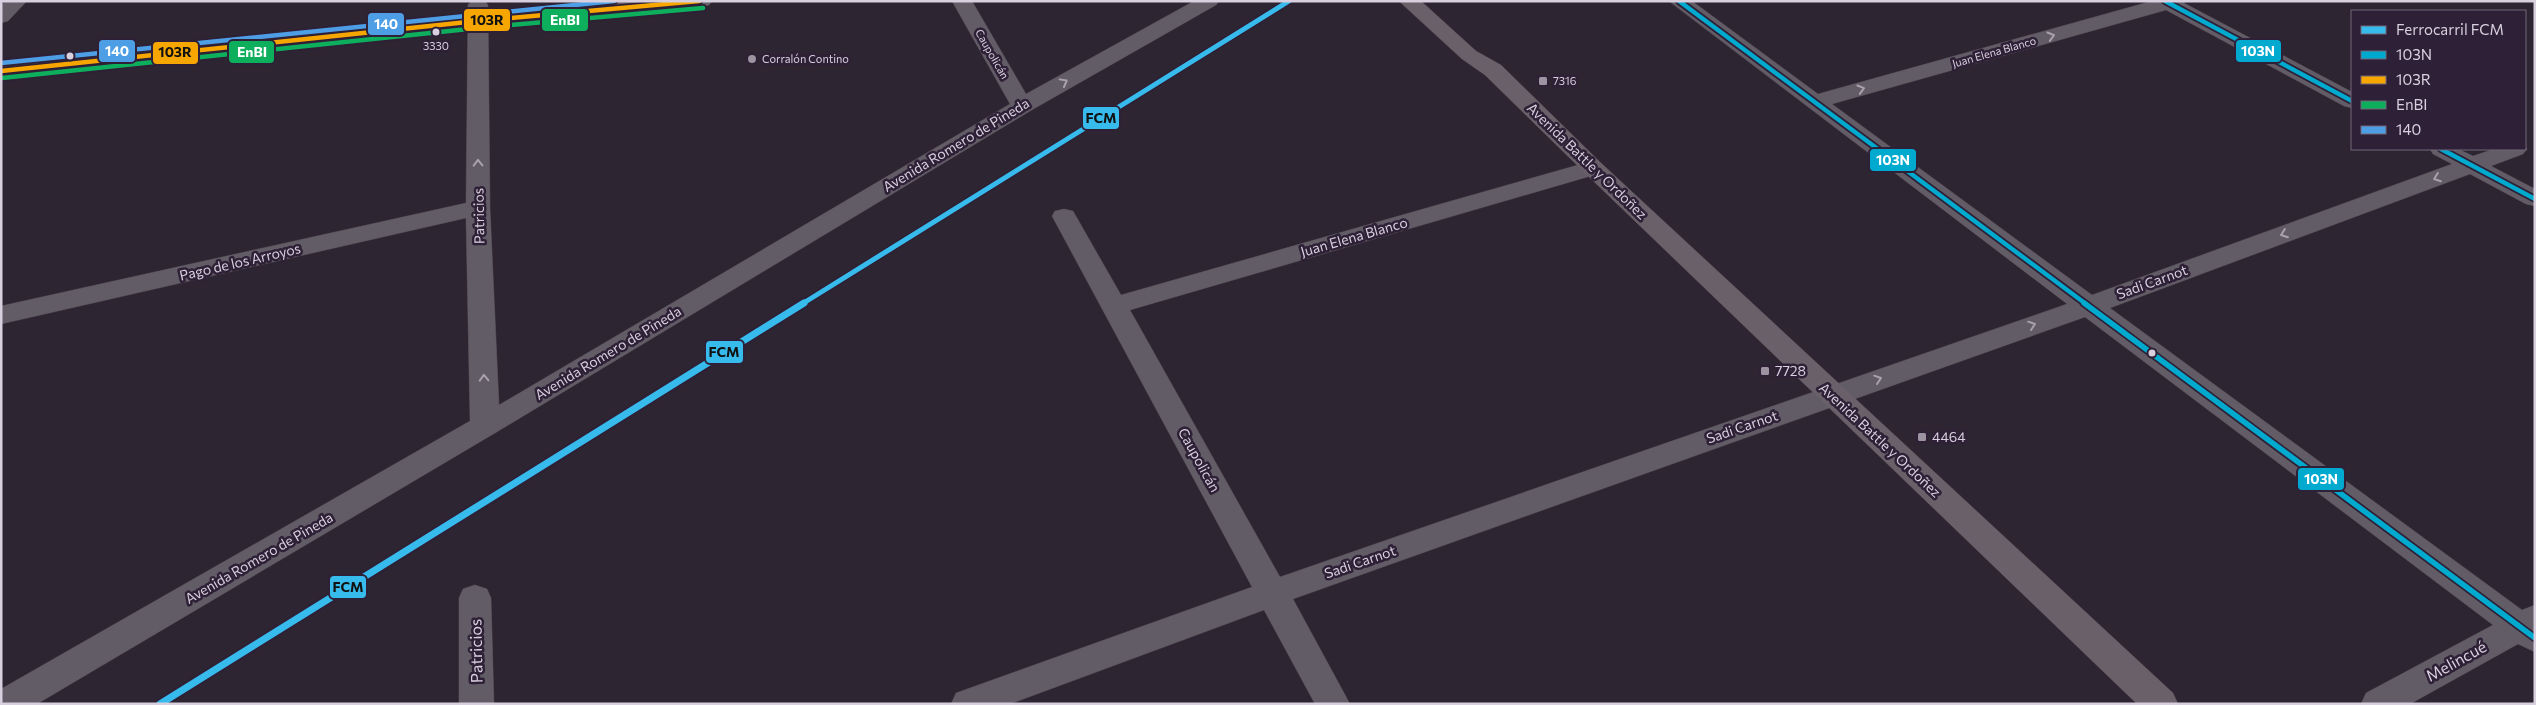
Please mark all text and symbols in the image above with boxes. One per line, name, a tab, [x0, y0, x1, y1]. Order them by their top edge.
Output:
line badge: 103R	[463, 8, 511, 32]
line badge: EnBI	[541, 8, 589, 32]
legend	[2351, 10, 2526, 150]
text: 103R	[470, 11, 504, 28]
text: EnBI	[550, 11, 580, 28]
line badge: 140	[367, 12, 405, 36]
text: 140	[374, 15, 398, 32]
text: Ferrocarril FCM	[2396, 20, 2504, 38]
street label: Caupolicán	[973, 26, 1012, 81]
marker: 3330	[431, 27, 441, 37]
one-way arrow	[2046, 31, 2055, 42]
street label: Juan Elena Blanco	[1950, 33, 2038, 71]
line badge: 140	[98, 39, 136, 63]
place label: 3330	[423, 39, 449, 52]
line badge: 103N	[2235, 39, 2282, 63]
line badge: EnBI	[228, 40, 275, 64]
line badge: 103R	[152, 41, 199, 65]
text: 140	[105, 42, 129, 59]
text: 103N	[2241, 42, 2275, 59]
text: 103R	[158, 43, 192, 60]
text: EnBI	[237, 43, 267, 60]
text: 103N	[2396, 45, 2432, 63]
unlabelled marker	[65, 51, 75, 61]
place label: Corralón Contino	[762, 52, 849, 65]
marker: Corralón Contino	[746, 53, 758, 65]
text: 103R	[2396, 70, 2431, 88]
place label: 7316	[1553, 74, 1577, 87]
marker: 7316	[1537, 75, 1549, 87]
one-way arrow	[1059, 78, 1068, 88]
one-way arrow	[1856, 85, 1864, 95]
street label: Avenida Romero de Pineda	[879, 94, 1032, 195]
text: EnBI	[2396, 95, 2427, 113]
street label: Avenida Battle y Ordoñez	[1524, 99, 1651, 222]
line badge: FCM	[1082, 106, 1120, 130]
text: FCM	[1085, 109, 1117, 126]
text: 140	[2396, 120, 2421, 138]
line badge: 103N	[1869, 148, 1917, 172]
text: 103N	[1876, 151, 1910, 168]
one-way arrow	[473, 159, 483, 166]
one-way arrow	[2433, 172, 2442, 182]
street label: Patricios	[470, 188, 487, 244]
street label: Juan Elena Blanco	[1298, 213, 1409, 260]
one-way arrow	[2281, 228, 2289, 238]
street label: Pago de los Arroyos	[178, 239, 302, 284]
street label: Sadi Carnot	[2114, 261, 2190, 302]
street label: Avenida Romero de Pineda	[531, 302, 684, 403]
one-way arrow	[2027, 321, 2036, 331]
line badge: FCM	[705, 340, 744, 364]
text: FCM	[708, 343, 740, 360]
unlabelled marker	[2147, 348, 2157, 358]
place label: 7728	[1775, 362, 1806, 379]
marker: 7728	[1759, 365, 1771, 377]
one-way arrow	[478, 373, 489, 381]
one-way arrow	[1874, 375, 1882, 385]
street label: Avenida Battle y Ordoñez	[1816, 379, 1945, 500]
street label: Sadi Carnot	[1704, 406, 1780, 447]
street label: Caupolicán	[1175, 425, 1224, 495]
place label: 4464	[1932, 428, 1966, 445]
marker: 4464	[1916, 431, 1928, 443]
line badge: 103N	[2297, 467, 2345, 491]
text: 103N	[2304, 470, 2338, 487]
street label: Avenida Romero de Pineda	[182, 508, 336, 607]
street label: Sadi Carnot	[1322, 541, 1398, 582]
line badge: FCM	[329, 575, 367, 599]
text: FCM	[332, 578, 364, 595]
street label: Patricios	[465, 619, 486, 683]
street label: Melincué	[2422, 636, 2489, 685]

